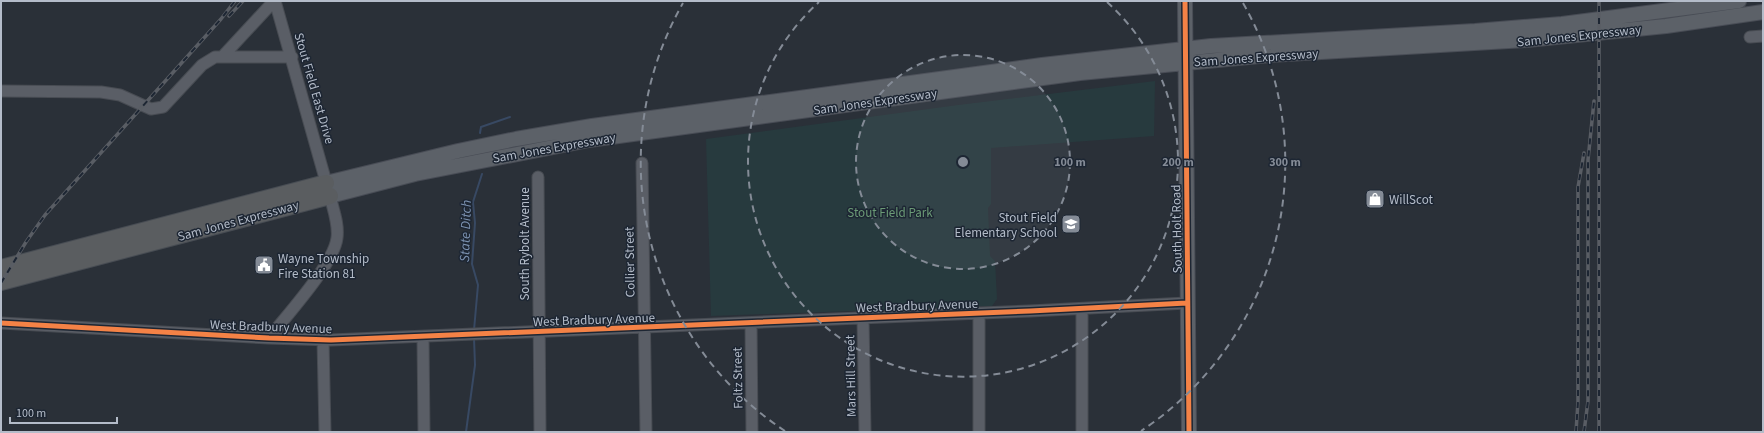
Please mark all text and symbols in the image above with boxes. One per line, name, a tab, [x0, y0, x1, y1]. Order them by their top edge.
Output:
street label: Sam Jones Expressway	[1516, 21, 1642, 51]
street label: Stout Field East Drive	[290, 31, 339, 146]
street label: Sam Jones Expressway	[1193, 45, 1319, 71]
street label: Sam Jones Expressway	[812, 84, 938, 120]
street label: Sam Jones Expressway	[491, 128, 617, 168]
text: 100 m	[1054, 154, 1086, 171]
text: 200 m	[1162, 154, 1194, 171]
text: 300 m	[1269, 154, 1301, 171]
centre of rings	[956, 155, 970, 169]
street label: South Holt Road	[1167, 184, 1187, 274]
street label: South Rybolt Avenue	[516, 187, 534, 301]
shop icon: WillScot	[1364, 188, 1386, 210]
place label: WillScot	[1389, 191, 1433, 209]
street label: Sam Jones Expressway	[176, 196, 301, 246]
water label: State Ditch	[455, 200, 477, 263]
park label: Stout Field Park	[847, 204, 933, 222]
place label: Stout Field Elementary School	[955, 209, 1057, 242]
school or university icon: Stout Field Elementary School	[1060, 213, 1082, 235]
street label: Collier Street	[620, 226, 640, 297]
place label: Wayne Township Fire Station 81	[278, 250, 369, 283]
public building icon: Wayne Township Fire Station 81	[253, 254, 275, 276]
street label: West Bradbury Avenue	[856, 295, 978, 317]
street label: West Bradbury Avenue	[533, 309, 655, 331]
street label: West Bradbury Avenue	[210, 316, 332, 338]
street label: Mars Hill Street	[841, 334, 861, 417]
street label: Foltz Street	[728, 346, 748, 409]
scale bar	[10, 399, 117, 425]
text: 100 m	[16, 405, 46, 422]

